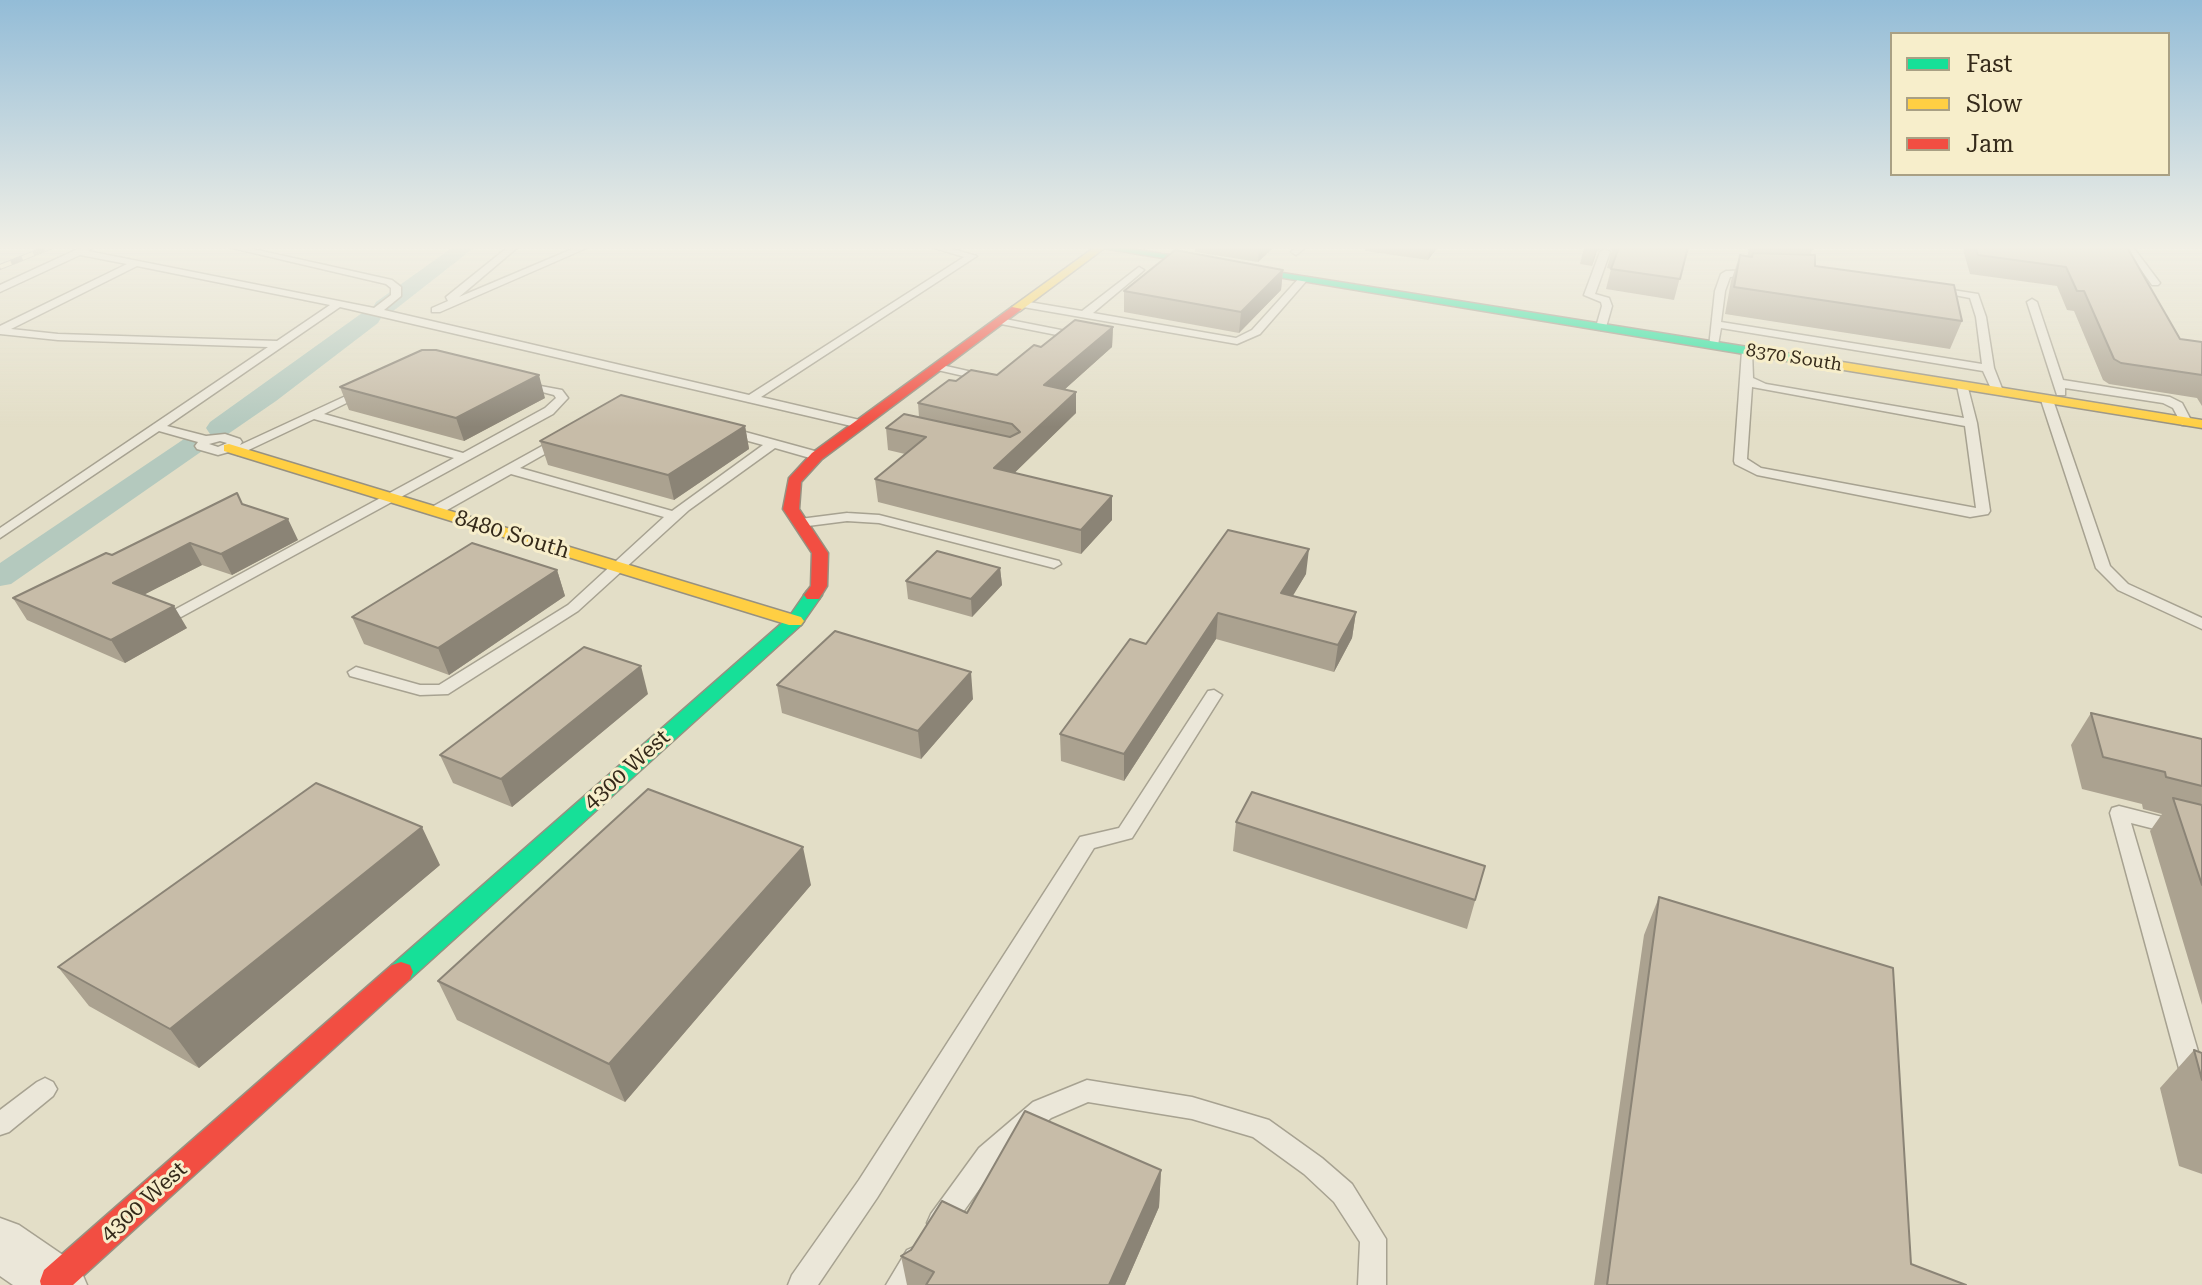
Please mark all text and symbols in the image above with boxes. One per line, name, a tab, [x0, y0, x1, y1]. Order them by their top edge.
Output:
legend	[1890, 32, 2170, 176]
text: Fast	[1966, 50, 2013, 78]
text: Slow	[1966, 90, 2022, 118]
text: Jam	[1966, 130, 2014, 158]
street label: 8370 South	[1744, 340, 1844, 376]
street label: 8480 South	[451, 505, 573, 565]
street label: 4300 West	[578, 724, 676, 816]
street label: 4300 West	[95, 1156, 193, 1248]

